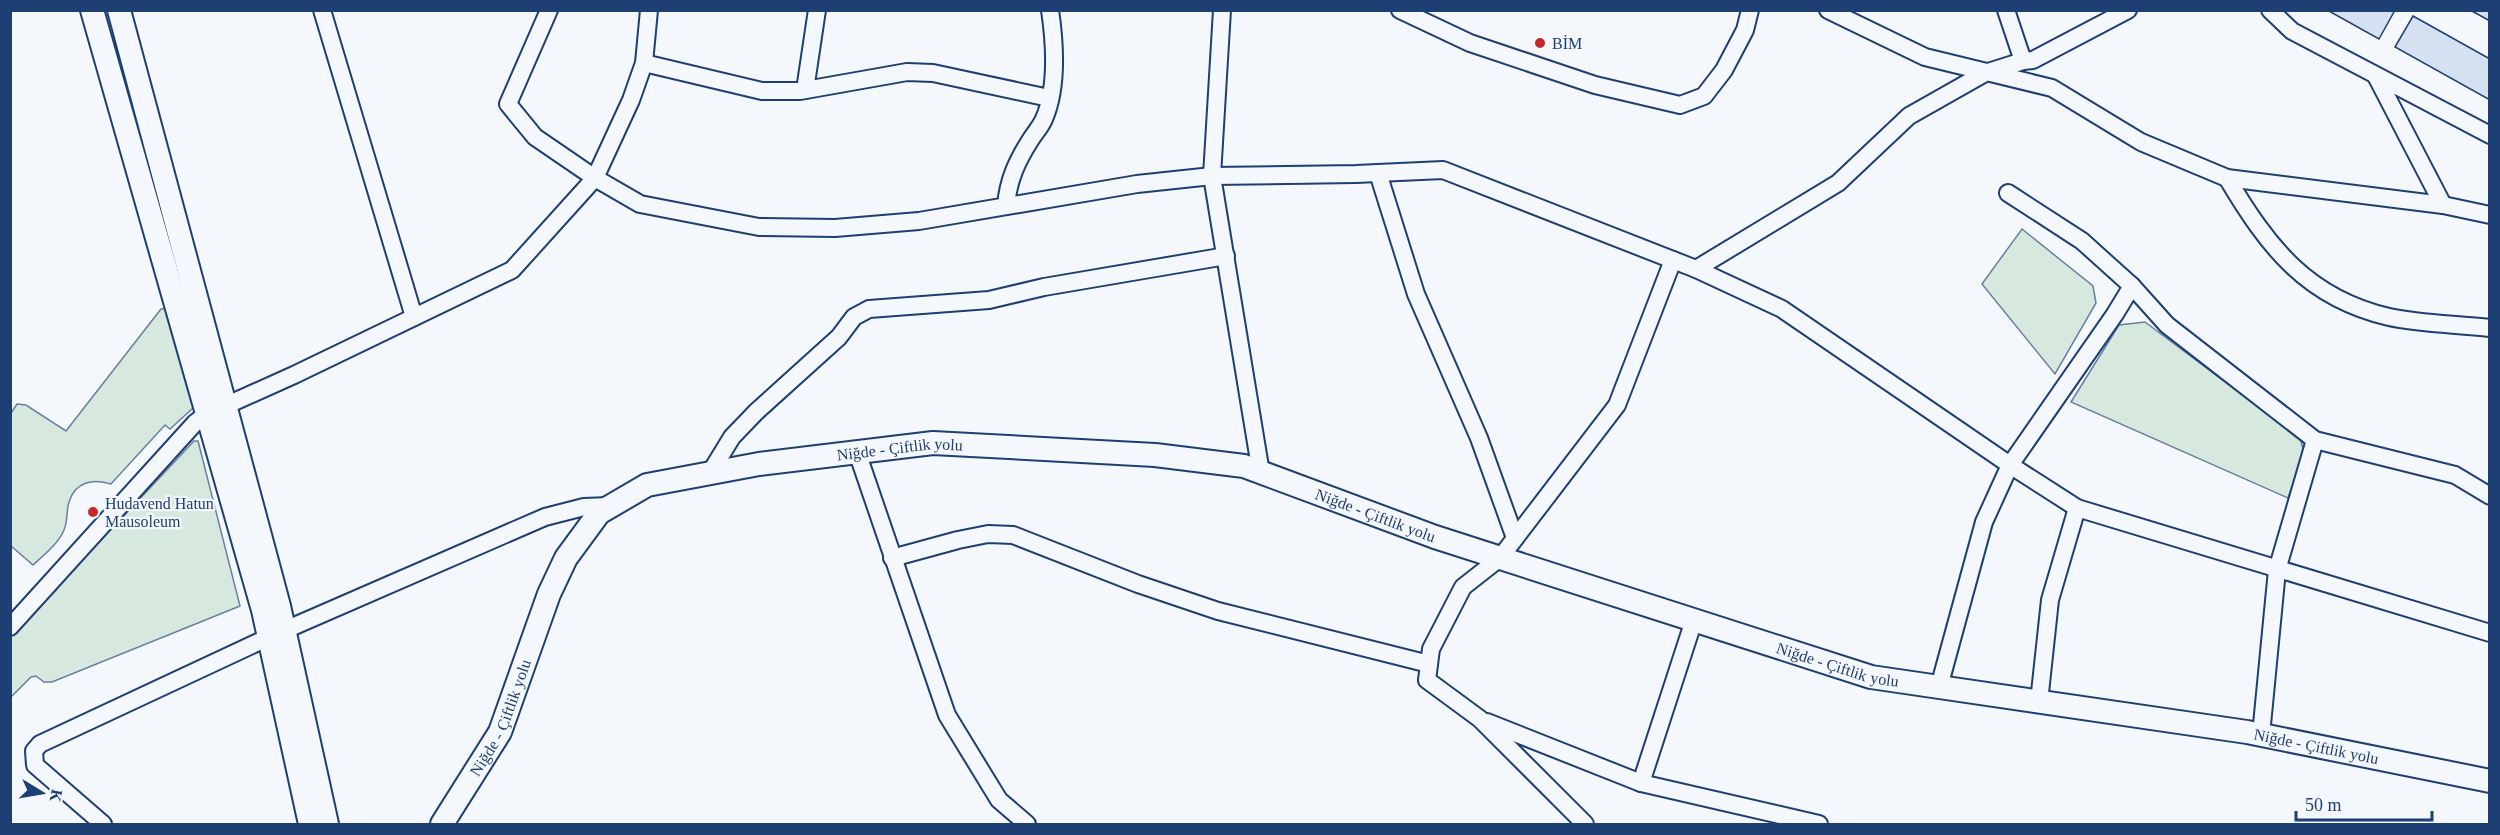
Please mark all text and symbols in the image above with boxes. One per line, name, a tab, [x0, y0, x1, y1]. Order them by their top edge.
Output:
place label: BİM	[1552, 35, 1582, 52]
marker: BİM	[1533, 36, 1547, 50]
street label: Niğde - Çiftlik yolu	[836, 435, 963, 464]
street label: Niğde - Çiftlik yolu	[1313, 485, 1438, 545]
place label: Hudavend Hatun Mausoleum	[105, 495, 214, 530]
marker: Hudavend Hatun Mausoleum	[86, 505, 100, 519]
street label: Niğde - Çiftlik yolu	[1774, 639, 1900, 690]
street label: Niğde - Çiftlik yolu	[467, 657, 534, 779]
street label: Niğde - Çiftlik yolu	[2252, 726, 2380, 767]
north arrow	[12, 763, 72, 823]
scale bar	[2296, 784, 2432, 822]
text: K	[47, 788, 66, 804]
text: 50 m	[2305, 795, 2342, 815]

